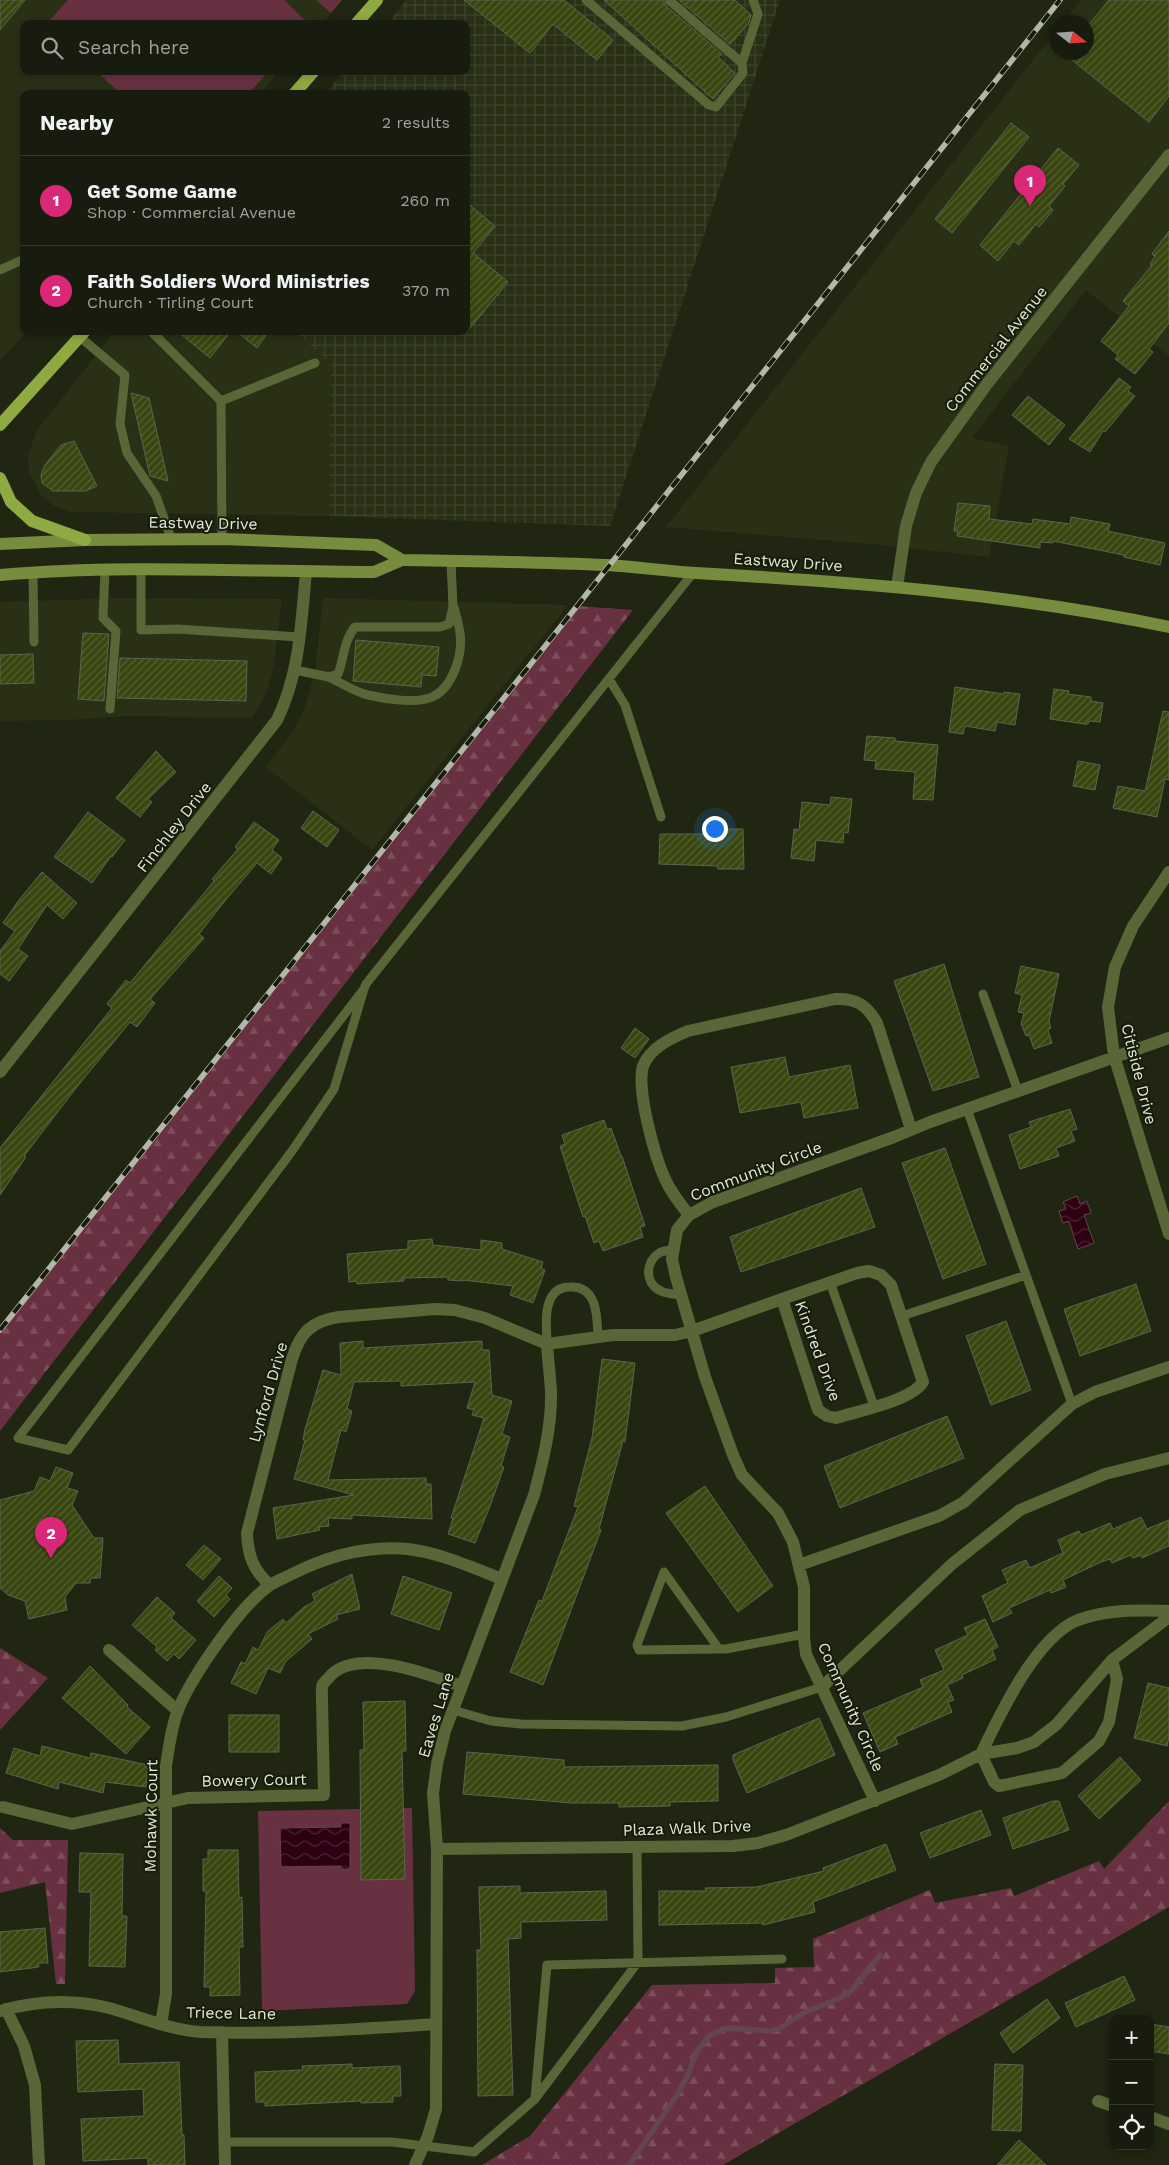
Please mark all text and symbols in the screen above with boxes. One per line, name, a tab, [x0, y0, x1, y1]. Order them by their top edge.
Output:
north arrow	[1049, 15, 1094, 60]
search box	[20, 20, 470, 75]
icon: search	[38, 34, 66, 62]
text: Search here	[78, 36, 189, 59]
text: Nearby	[40, 110, 113, 135]
text: 2 results	[382, 113, 450, 132]
pin: 1	[1014, 165, 1046, 206]
text: Get Some Game	[87, 180, 237, 203]
text: 1	[53, 191, 59, 210]
text: 260 m	[400, 191, 450, 210]
text: Shop · Commercial Avenue	[87, 203, 296, 222]
text: Faith Soldiers Word Ministries	[87, 270, 370, 293]
text: 2	[51, 281, 61, 300]
text: 370 m	[402, 281, 450, 300]
street label: Commercial Avenue	[941, 282, 1051, 416]
text: Church · Tirling Court	[87, 293, 253, 312]
street label: Eastway Drive	[148, 513, 258, 533]
street label: Eastway Drive	[733, 549, 843, 575]
street label: Finchley Drive	[133, 778, 215, 876]
your location	[702, 816, 728, 842]
street label: Citiside Drive	[1117, 1022, 1161, 1126]
street label: Community Circle	[687, 1137, 825, 1205]
street label: Kindred Drive	[791, 1298, 845, 1404]
street label: Lynford Drive	[245, 1340, 291, 1444]
pin: 2	[35, 1517, 67, 1558]
street label: Community Circle	[814, 1639, 888, 1775]
street label: Eaves Lane	[414, 1670, 458, 1760]
street label: Mohawk Court	[141, 1759, 161, 1873]
street label: Bowery Court	[201, 1770, 307, 1790]
street label: Plaza Walk Drive	[622, 1816, 752, 1840]
street label: Triece Lane	[186, 2003, 276, 2023]
map controls	[1109, 2015, 1154, 2150]
button: +	[1109, 2015, 1154, 2060]
button: −	[1109, 2060, 1154, 2105]
button: locate	[1109, 2105, 1154, 2150]

